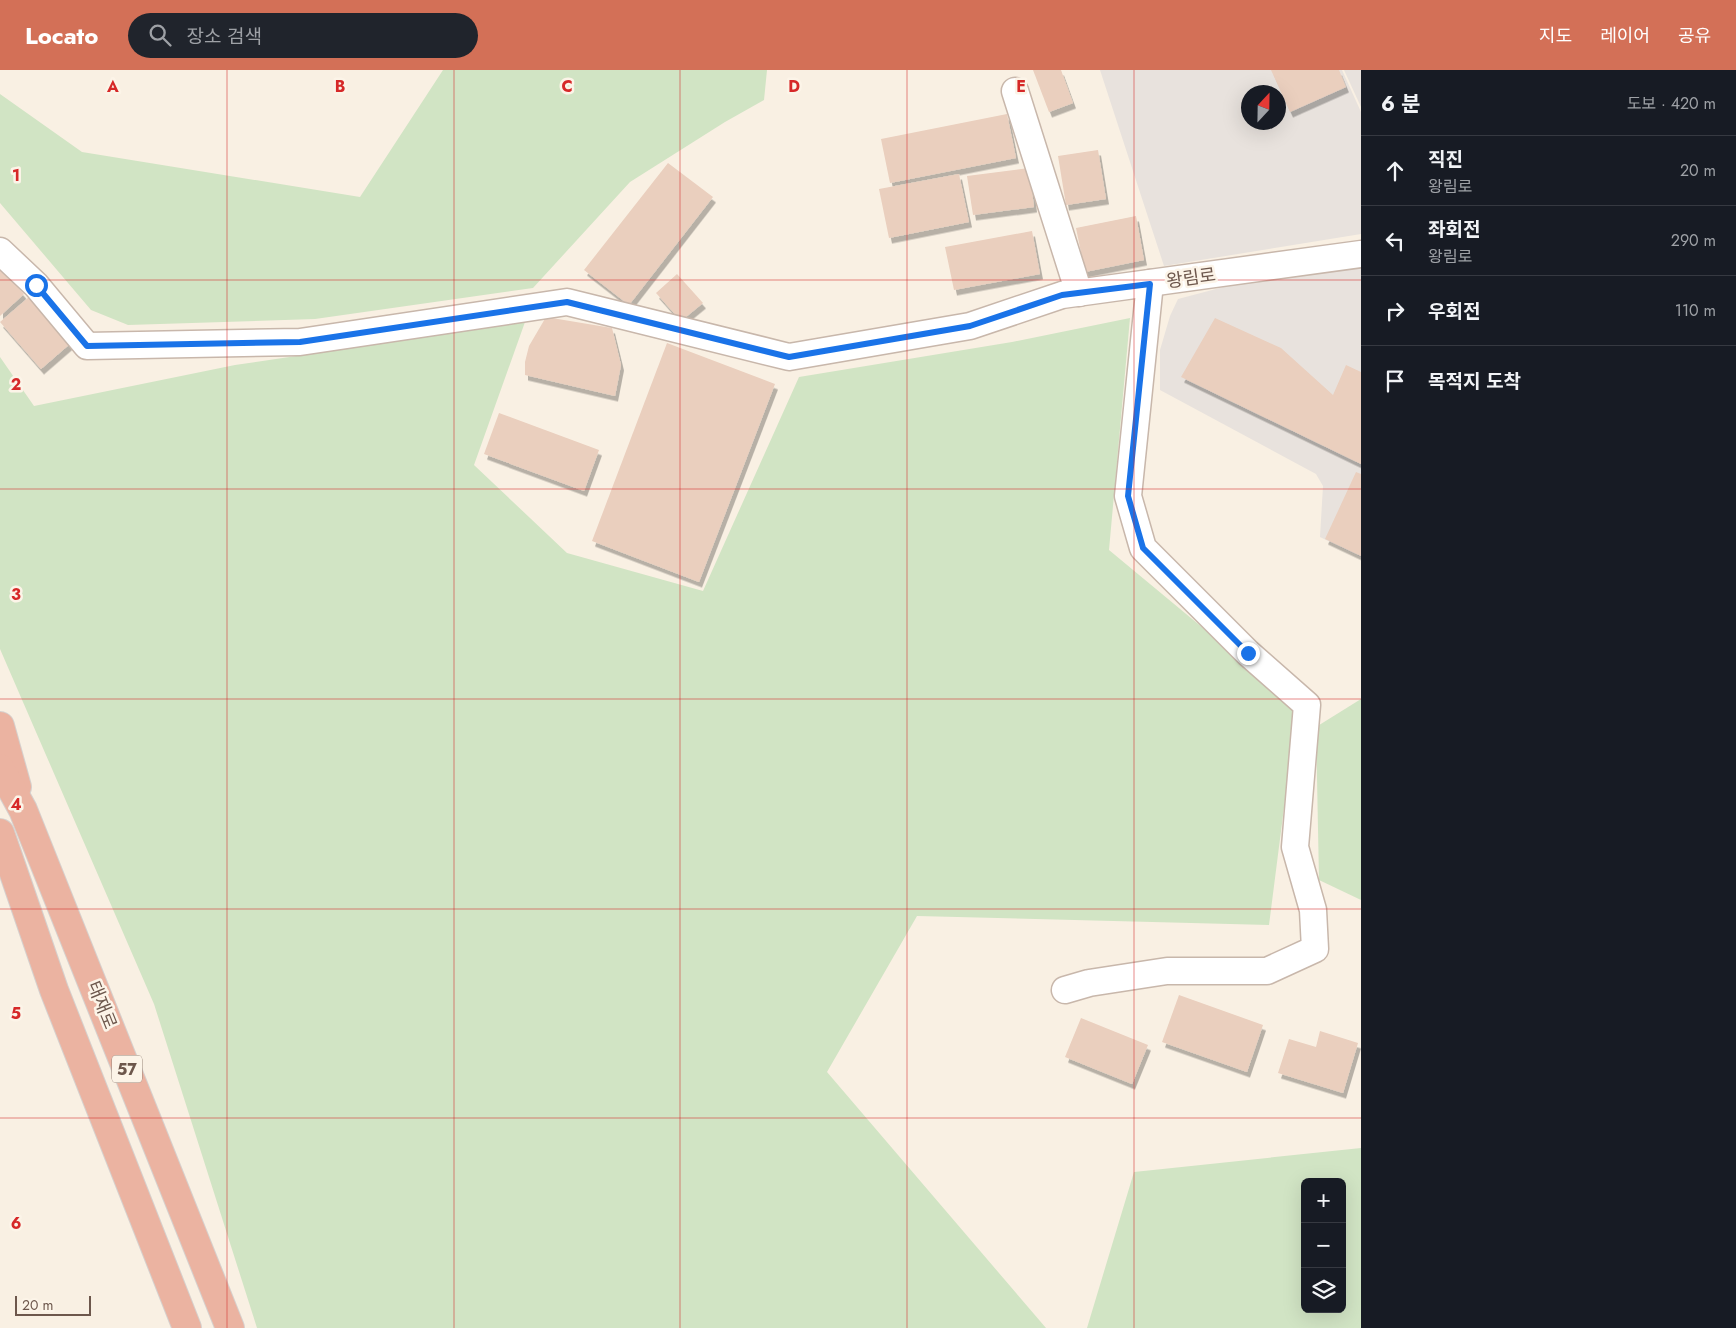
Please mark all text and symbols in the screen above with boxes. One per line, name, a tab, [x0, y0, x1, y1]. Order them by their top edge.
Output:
search box	[128, 13, 478, 58]
text: Locato	[25, 18, 98, 53]
icon: search	[146, 21, 174, 49]
text: 장소 검색	[186, 23, 262, 50]
text: 지도	[1539, 23, 1572, 49]
text: 레이어	[1600, 23, 1650, 49]
text: 공유	[1678, 23, 1711, 49]
text: A	[106, 75, 119, 98]
text: B	[335, 75, 345, 98]
text: C	[561, 75, 573, 98]
text: D	[788, 75, 800, 98]
text: E	[1016, 75, 1026, 98]
north arrow	[1241, 85, 1286, 130]
text: 6 분	[1381, 89, 1421, 119]
text: 도보 · 420 m	[1627, 92, 1716, 115]
text: 직진	[1428, 146, 1463, 173]
icon: ahead	[1381, 157, 1409, 185]
text: 20 m	[1680, 159, 1716, 182]
text: 1	[12, 164, 20, 187]
text: 왕림로	[1428, 175, 1472, 198]
text: 좌회전	[1428, 216, 1480, 243]
icon: left	[1381, 227, 1409, 255]
text: 290 m	[1671, 229, 1716, 252]
text: 왕림로	[1428, 245, 1472, 268]
street label: 왕림로	[1165, 262, 1217, 294]
route start	[25, 274, 48, 297]
icon: right	[1381, 297, 1409, 325]
text: 우회전	[1428, 298, 1480, 325]
text: 110 m	[1675, 299, 1716, 322]
icon: arrive	[1381, 367, 1409, 395]
text: 목적지 도착	[1428, 368, 1521, 395]
text: 2	[11, 373, 21, 396]
text: 3	[11, 583, 21, 606]
route end	[1237, 642, 1260, 665]
text: 4	[10, 793, 22, 816]
street label: 태재로	[81, 977, 123, 1033]
text: 5	[11, 1002, 21, 1025]
road number: 57	[112, 1056, 142, 1082]
map controls	[1301, 1178, 1346, 1313]
button: +	[1301, 1178, 1346, 1223]
text: 6	[11, 1212, 21, 1235]
button: −	[1301, 1223, 1346, 1268]
button: layers	[1301, 1268, 1346, 1313]
scale bar	[15, 1293, 91, 1316]
text: 20 m	[22, 1295, 54, 1315]

